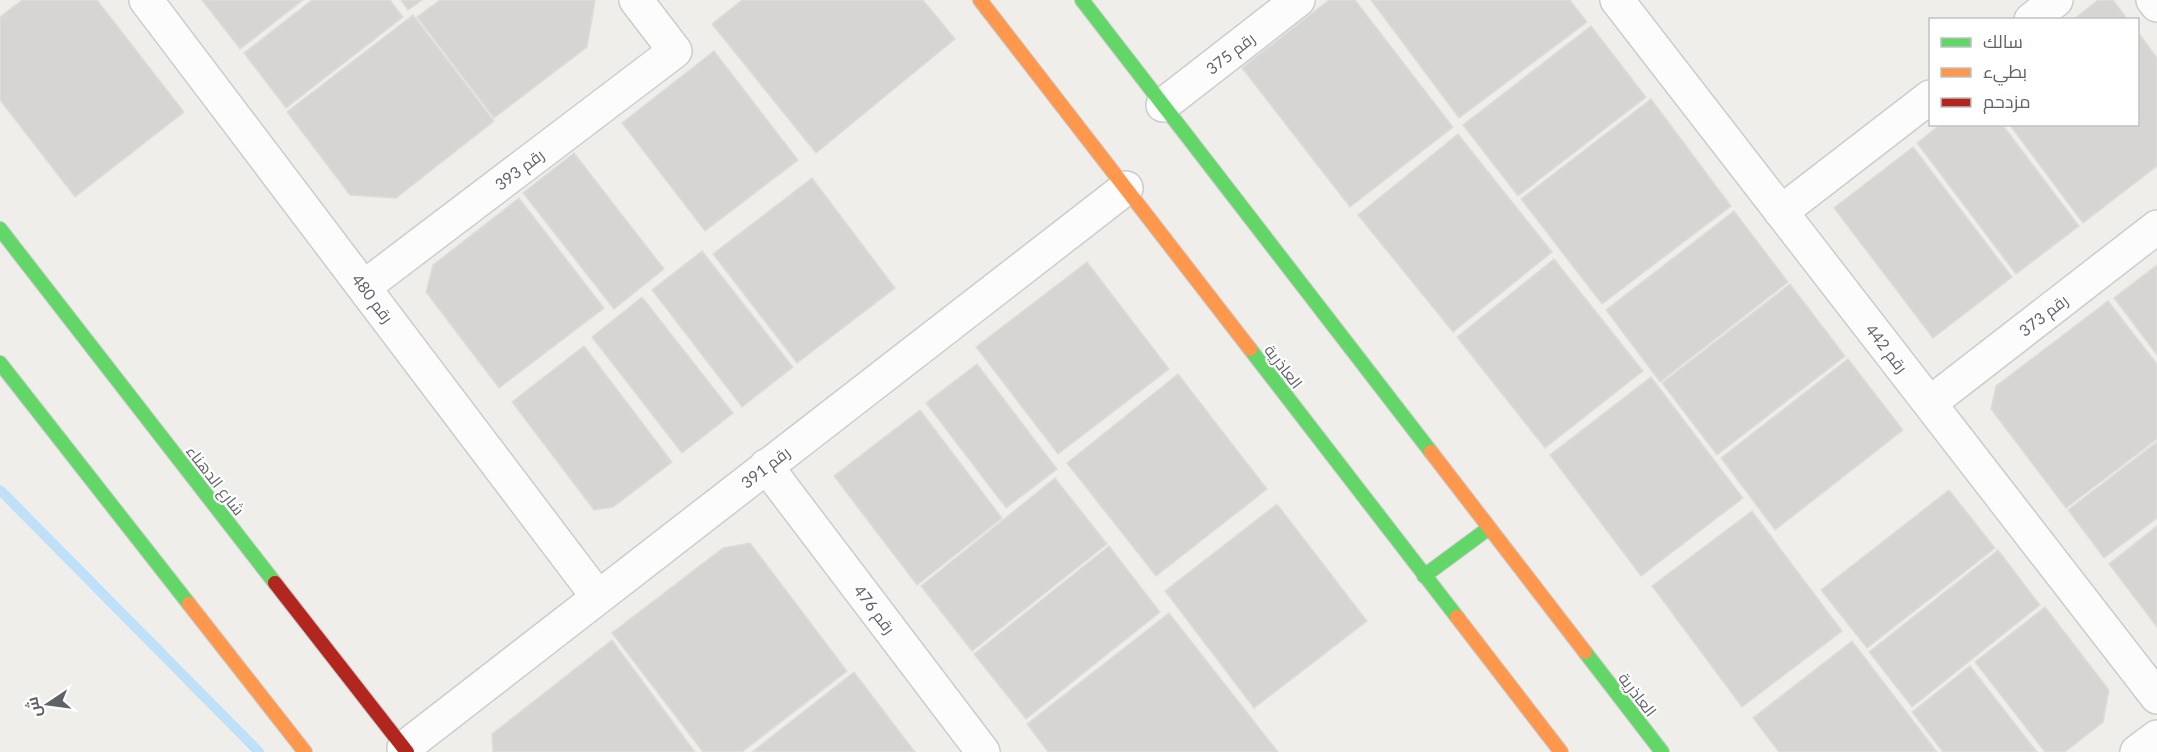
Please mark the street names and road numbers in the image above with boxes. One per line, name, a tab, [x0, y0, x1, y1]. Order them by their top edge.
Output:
street label: رقم 375	[1202, 28, 1260, 80]
street label: رقم 393	[491, 144, 549, 196]
street label: رقم 480	[346, 270, 398, 328]
street label: رقم 373	[2015, 290, 2073, 342]
street label: رقم 442	[1860, 320, 1912, 378]
street label: العاذرية	[1260, 340, 1307, 392]
street label: شارع الدهناء	[181, 441, 249, 520]
street label: رقم 391	[737, 442, 795, 494]
street label: رقم 476	[848, 581, 900, 639]
street label: العاذرية	[1614, 668, 1661, 720]

